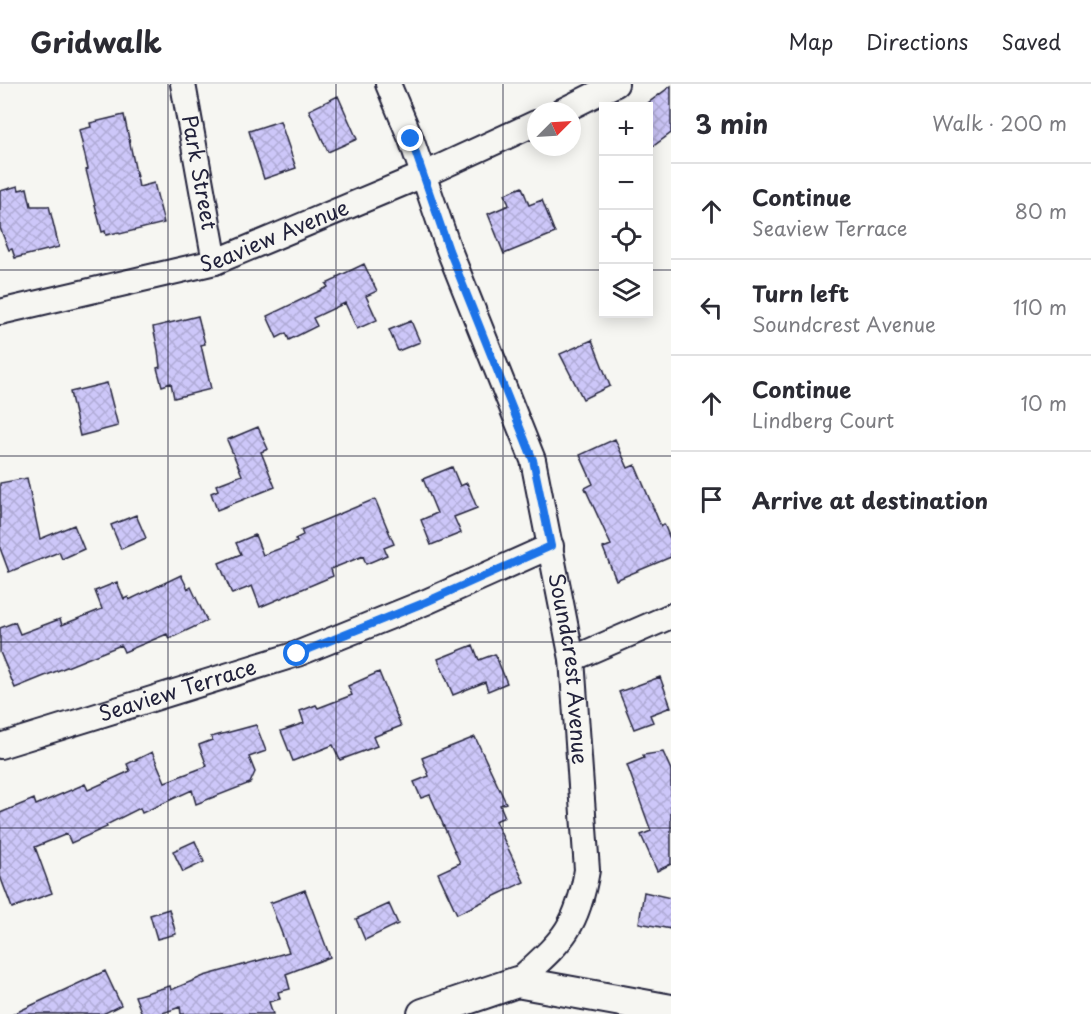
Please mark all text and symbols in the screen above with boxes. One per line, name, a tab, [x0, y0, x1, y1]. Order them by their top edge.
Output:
text: Gridwalk	[30, 20, 162, 63]
text: Map	[788, 25, 833, 57]
text: Directions	[866, 25, 968, 57]
text: Saved	[1001, 25, 1061, 57]
north arrow	[527, 102, 581, 156]
map controls	[599, 102, 653, 318]
button: +	[599, 102, 653, 156]
text: 3 min	[695, 104, 768, 143]
text: Walk · 200 m	[932, 108, 1067, 138]
street label: Park Street	[175, 112, 227, 232]
route end	[397, 125, 423, 151]
button: −	[599, 156, 653, 210]
text: Continue	[752, 180, 851, 213]
street label: Seaview Avenue	[196, 190, 353, 279]
icon: ahead	[695, 195, 728, 228]
text: 80 m	[1015, 196, 1067, 226]
button: locate	[599, 210, 653, 264]
text: Seaview Terrace	[752, 213, 907, 243]
button: layers	[599, 264, 653, 318]
text: Turn left	[752, 276, 849, 309]
icon: left	[695, 291, 728, 324]
text: 110 m	[1013, 292, 1067, 322]
text: Soundcrest Avenue	[752, 309, 936, 339]
text: Continue	[752, 372, 851, 405]
icon: ahead	[695, 387, 728, 420]
text: 10 m	[1020, 388, 1067, 418]
text: Lindberg Court	[752, 405, 894, 435]
icon: arrive	[695, 483, 728, 516]
text: Arrive at destination	[752, 483, 988, 516]
street label: Soundcrest Avenue	[541, 570, 597, 765]
route start	[283, 640, 309, 666]
street label: Seaview Terrace	[94, 650, 260, 729]

